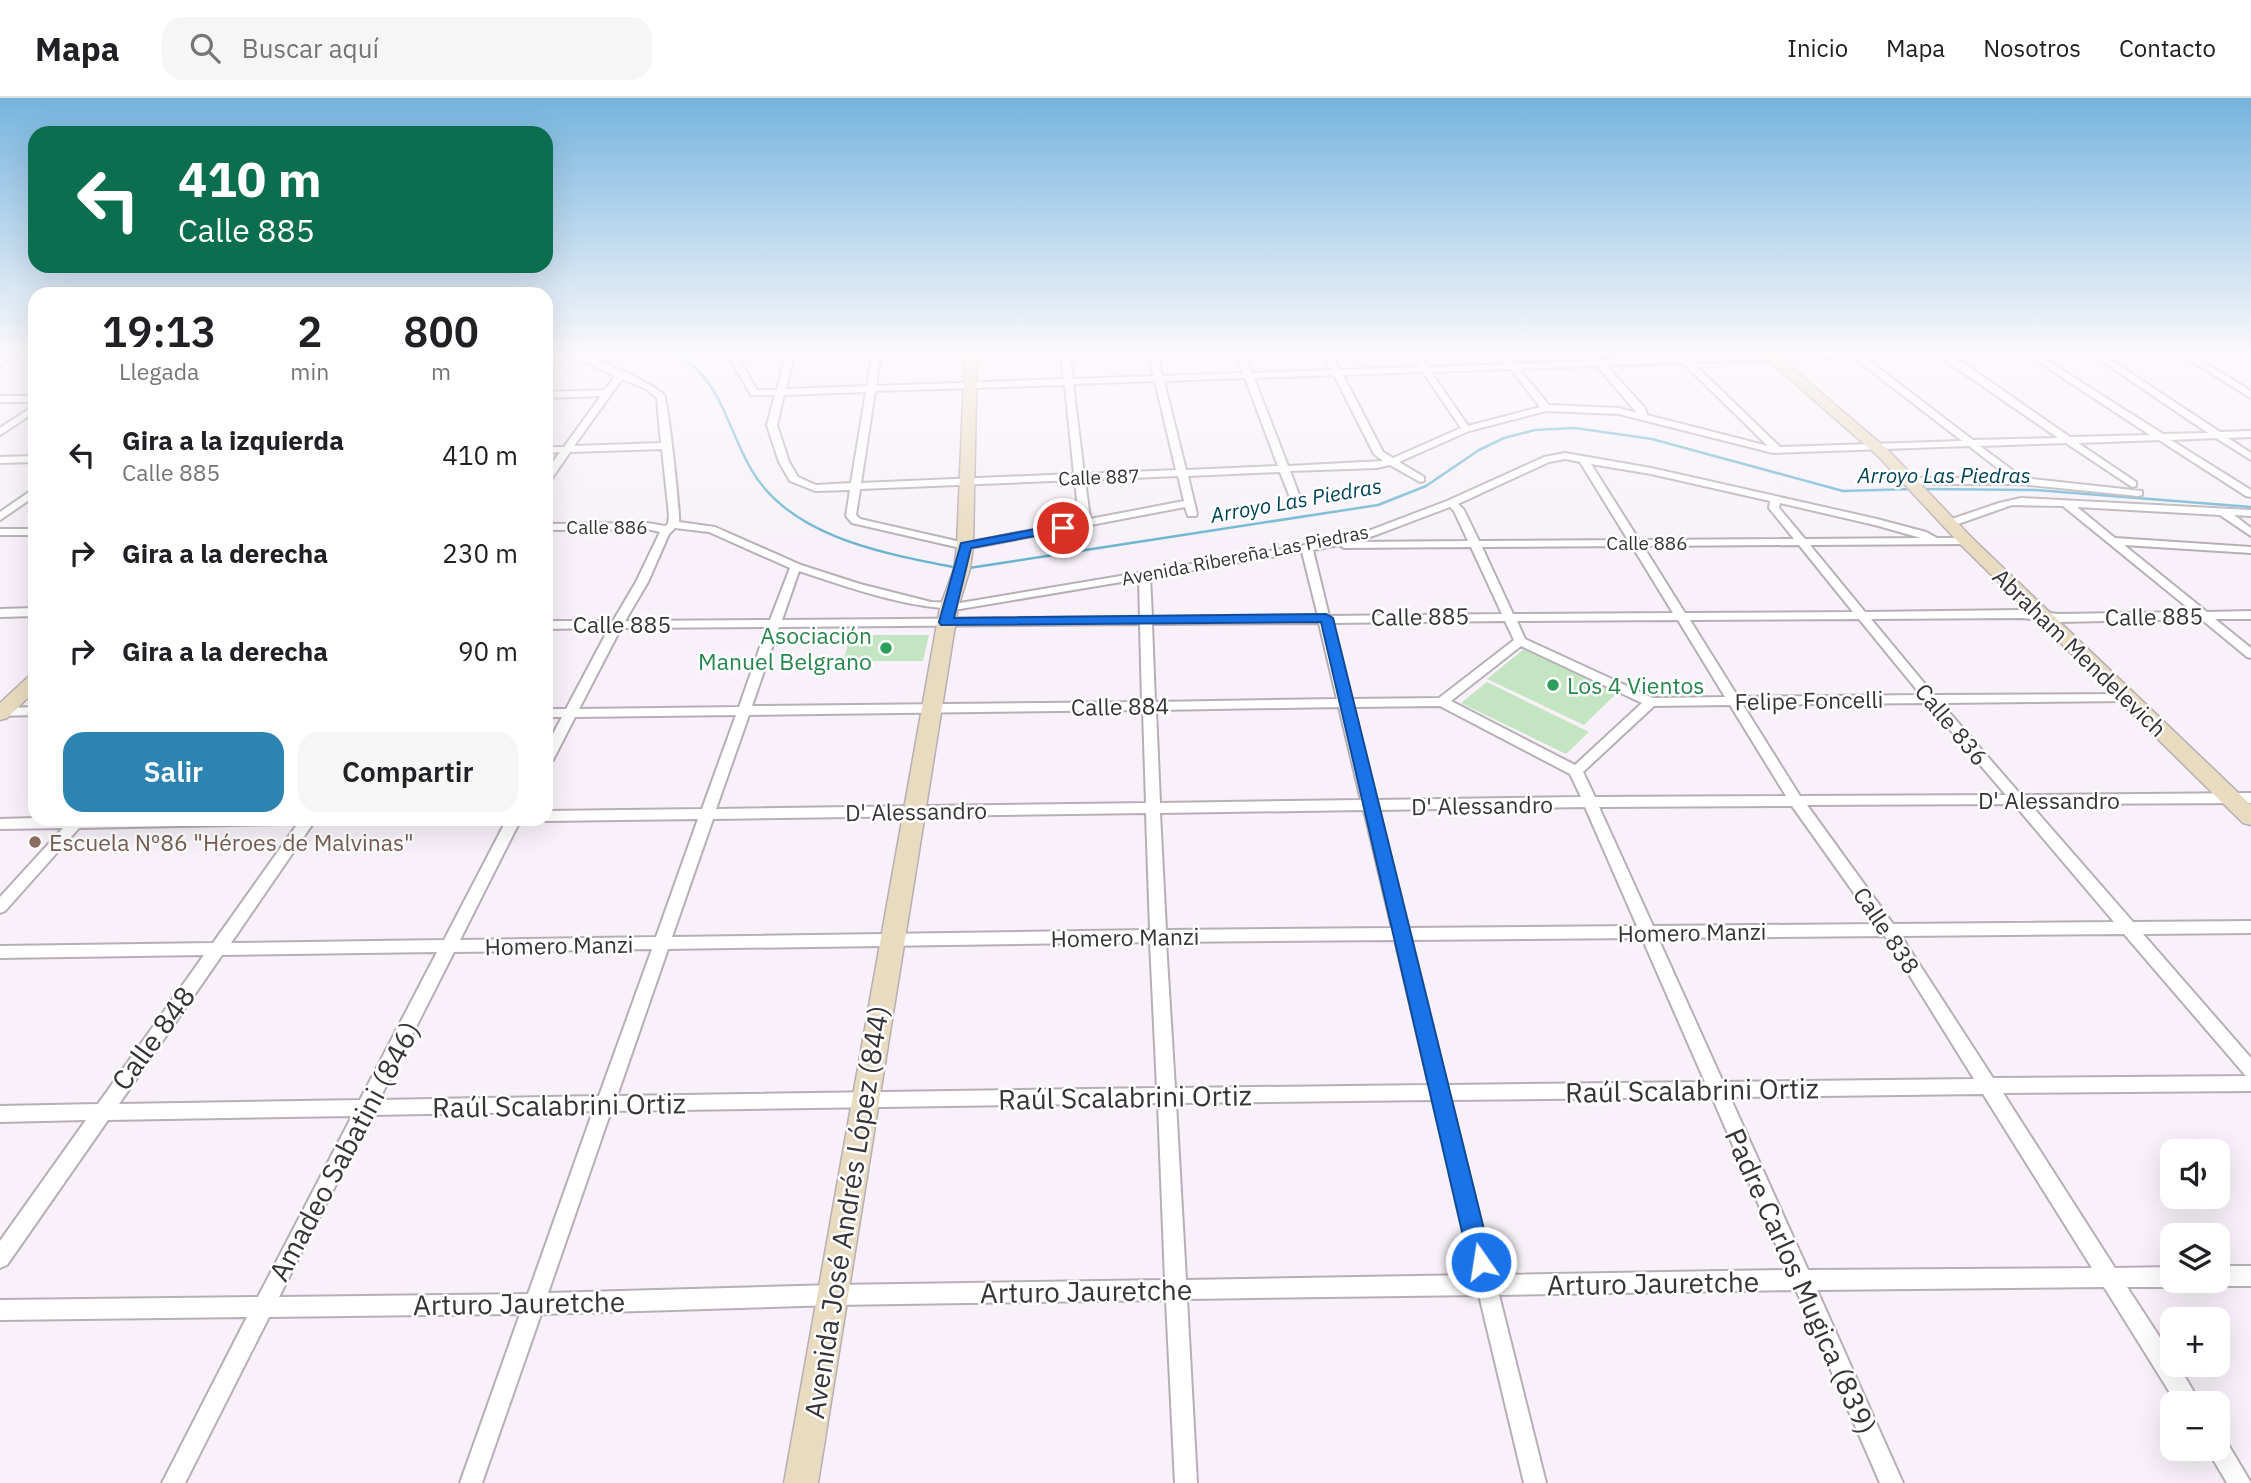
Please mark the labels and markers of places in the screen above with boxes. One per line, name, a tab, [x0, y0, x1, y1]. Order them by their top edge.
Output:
pin	[1033, 498, 1093, 558]
place label: Asociación Manuel Belgrano	[698, 620, 872, 676]
marker: Asociación Manuel Belgrano	[878, 640, 894, 656]
place label: Los 4 Vientos	[1567, 670, 1705, 700]
marker: Los 4 Vientos	[1545, 677, 1561, 693]
place label: Escuela Nº86 "Héroes de Malvinas"	[49, 827, 414, 857]
marker: Escuela Nº86 "Héroes de Malvinas"	[27, 834, 43, 850]

